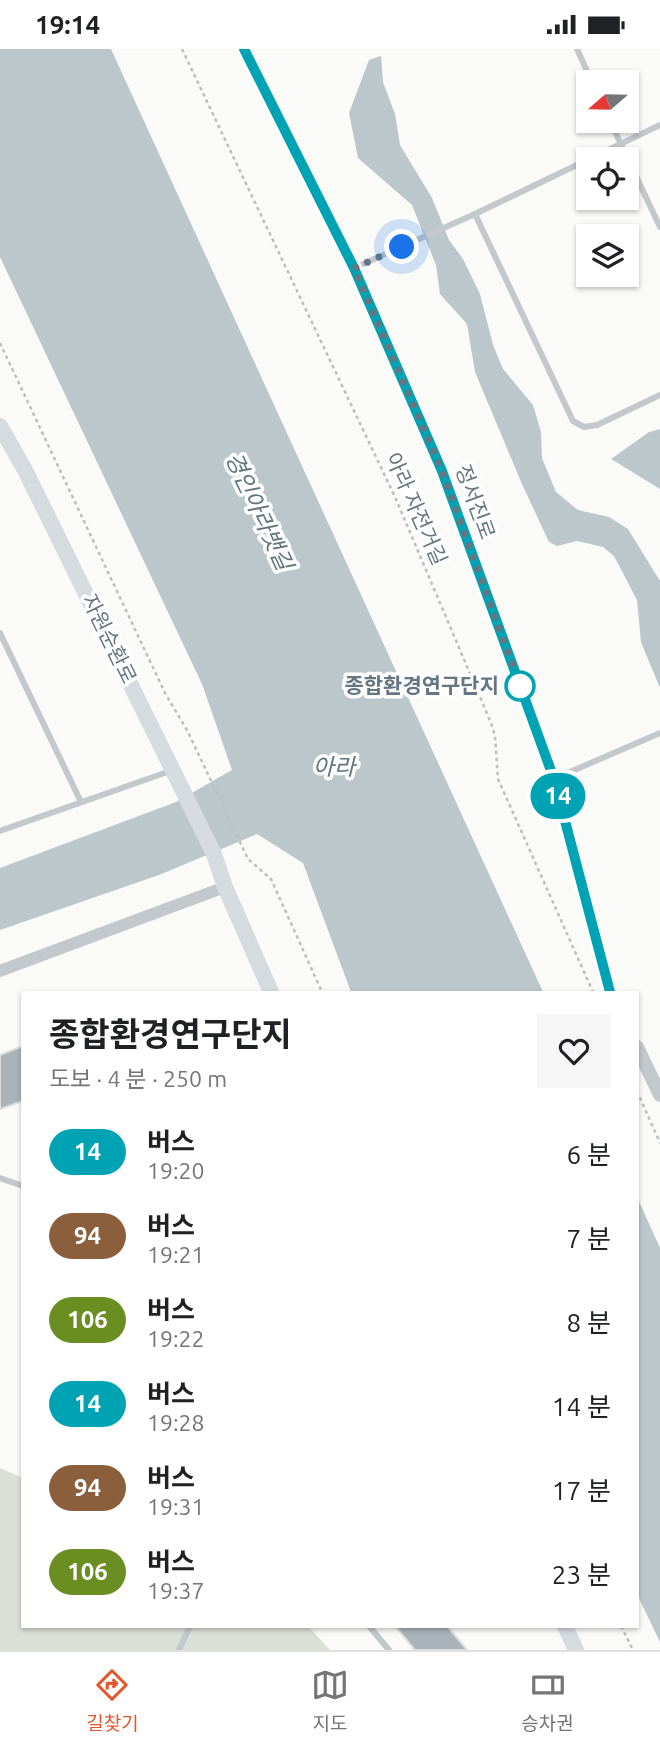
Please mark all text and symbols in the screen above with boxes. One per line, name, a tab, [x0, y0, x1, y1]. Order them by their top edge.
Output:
text: 19:14	[35, 10, 100, 39]
north arrow	[576, 70, 639, 133]
map controls	[576, 70, 639, 287]
button: locate	[576, 147, 639, 210]
button: layers	[576, 224, 639, 287]
your location	[384, 229, 419, 264]
water label: 경인아라뱃길	[221, 448, 298, 575]
street label: 아라 자전거길	[381, 449, 452, 569]
street label: 정서진로	[451, 461, 500, 542]
street label: 자원순환로	[78, 590, 142, 687]
marker: 종합환경연구단지	[505, 671, 535, 701]
place label: 종합환경연구단지	[344, 673, 499, 697]
water label: 아라	[313, 754, 358, 779]
line badge: 14	[526, 773, 590, 819]
text: 14	[544, 782, 572, 809]
button: heart	[537, 1014, 611, 1088]
text: 종합환경연구단지	[49, 1015, 292, 1052]
text: 도보 · 4 분 · 250 m	[49, 1066, 227, 1091]
text: 버스	[147, 1127, 195, 1156]
text: 14	[74, 1138, 101, 1165]
text: 6 분	[566, 1140, 611, 1169]
text: 19:20	[147, 1158, 205, 1183]
text: 버스	[147, 1211, 195, 1240]
text: 94	[74, 1222, 101, 1249]
text: 7 분	[566, 1224, 611, 1253]
text: 19:21	[147, 1242, 205, 1267]
text: 버스	[147, 1295, 195, 1324]
text: 106	[67, 1306, 108, 1333]
text: 8 분	[566, 1308, 611, 1337]
text: 19:22	[147, 1326, 205, 1351]
text: 버스	[147, 1379, 195, 1408]
text: 14	[74, 1390, 101, 1417]
text: 14 분	[552, 1392, 611, 1421]
text: 19:28	[147, 1410, 205, 1435]
text: 버스	[147, 1463, 195, 1492]
text: 94	[74, 1474, 101, 1501]
text: 17 분	[552, 1476, 611, 1505]
text: 19:31	[147, 1494, 205, 1519]
text: 버스	[147, 1547, 195, 1576]
text: 106	[67, 1558, 108, 1585]
text: 23 분	[552, 1560, 611, 1589]
text: 19:37	[147, 1578, 205, 1603]
tab: 길찾기	[86, 1666, 139, 1735]
tab: 지도	[311, 1666, 349, 1735]
tab: 승차권	[521, 1666, 574, 1735]

